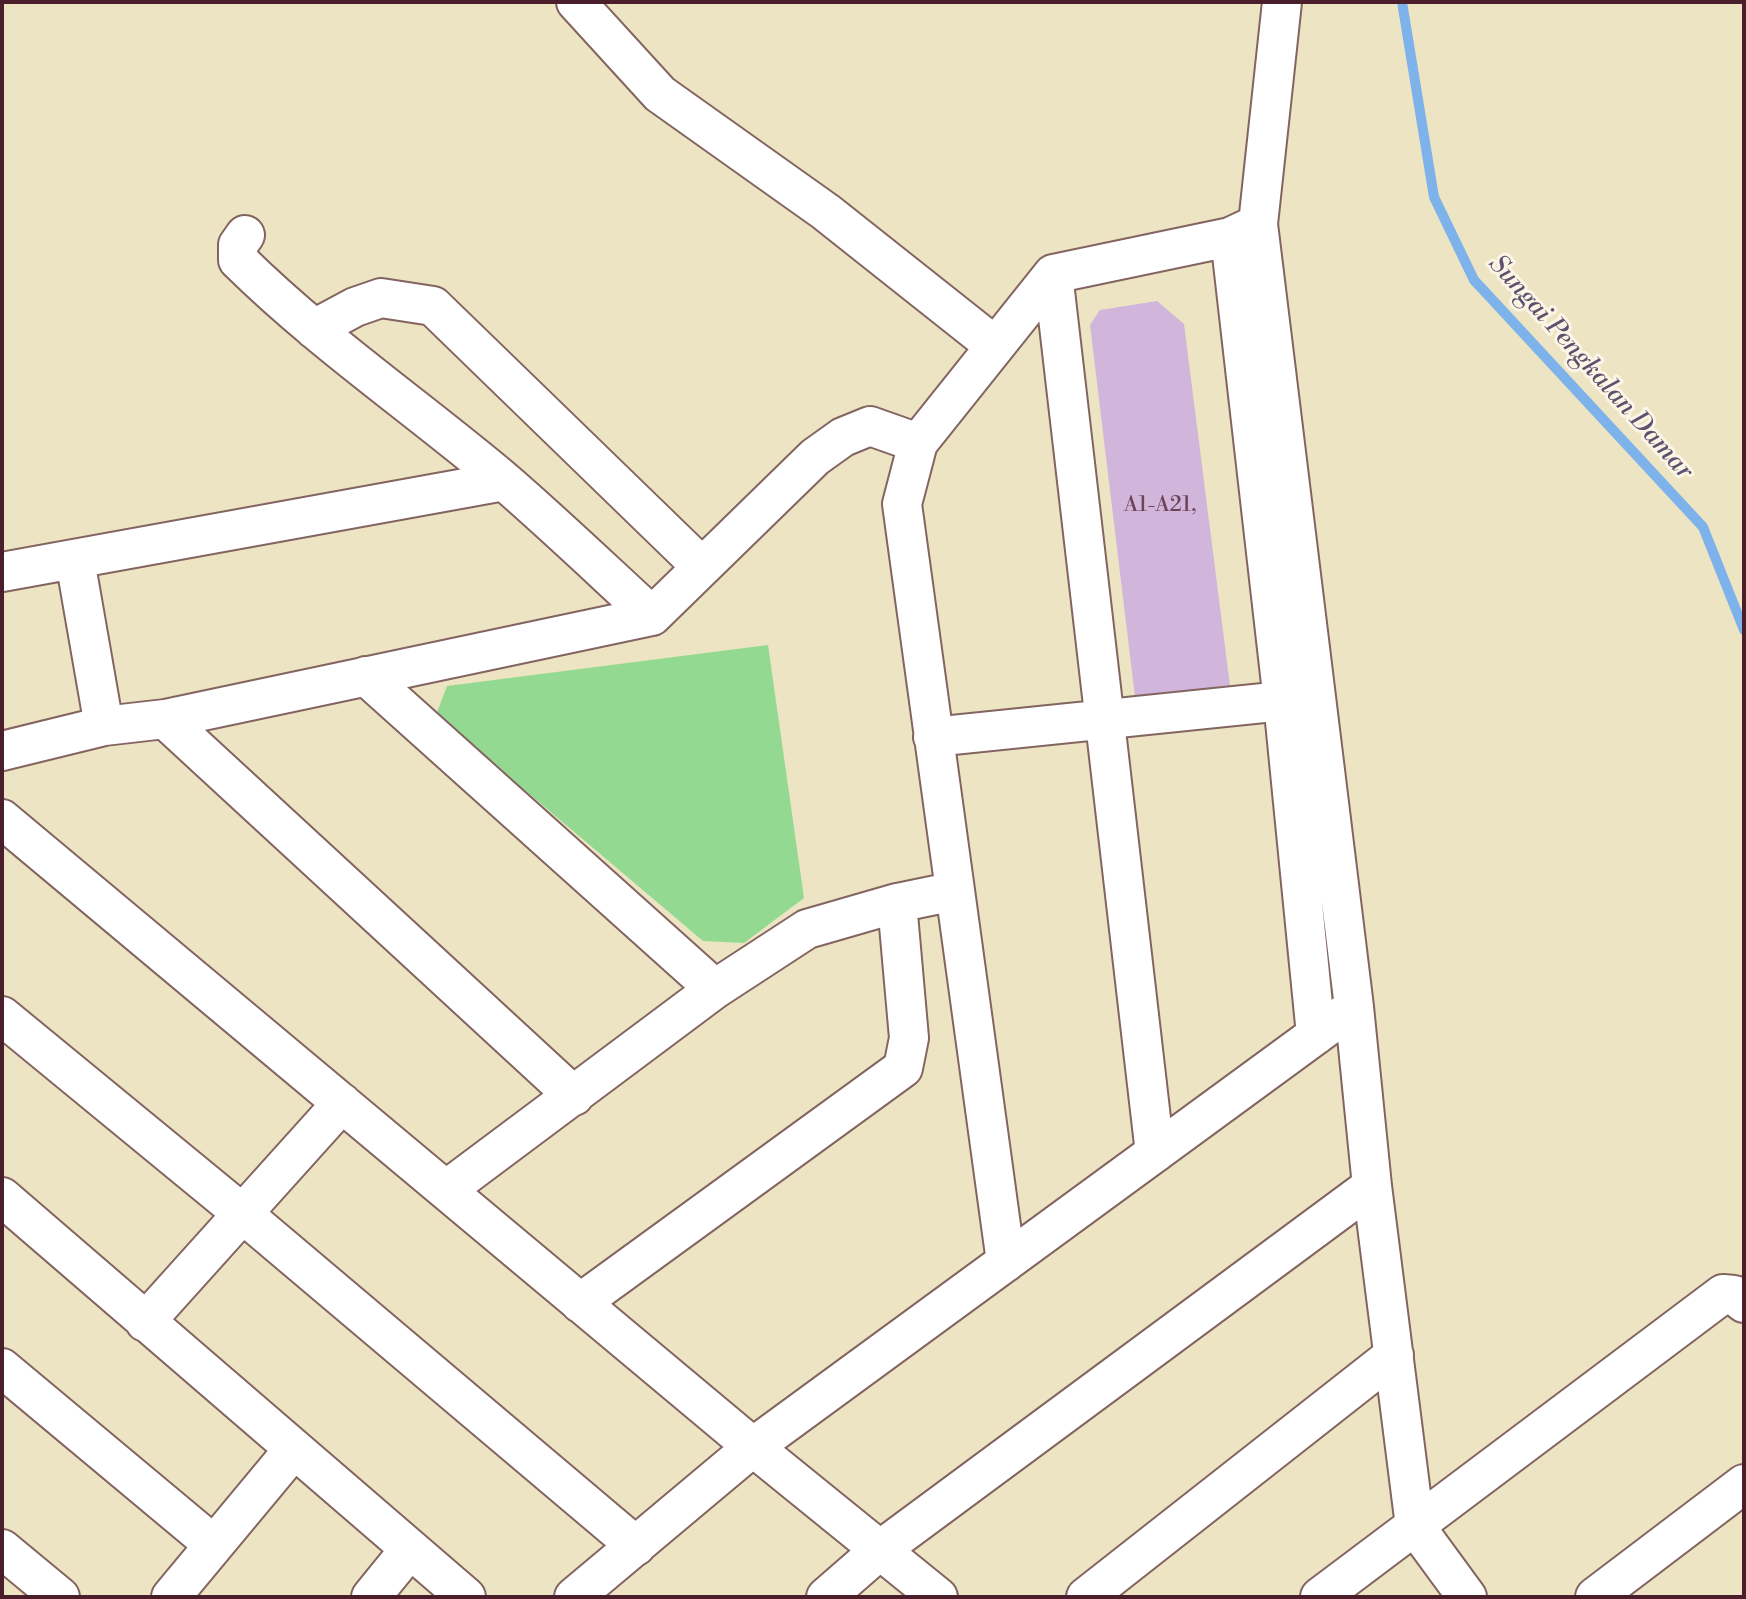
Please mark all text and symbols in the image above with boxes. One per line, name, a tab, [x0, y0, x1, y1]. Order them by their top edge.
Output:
water label: Sungai Pengkalan Damar	[1481, 249, 1699, 487]
house number: A1-A21,	[1124, 493, 1196, 519]

